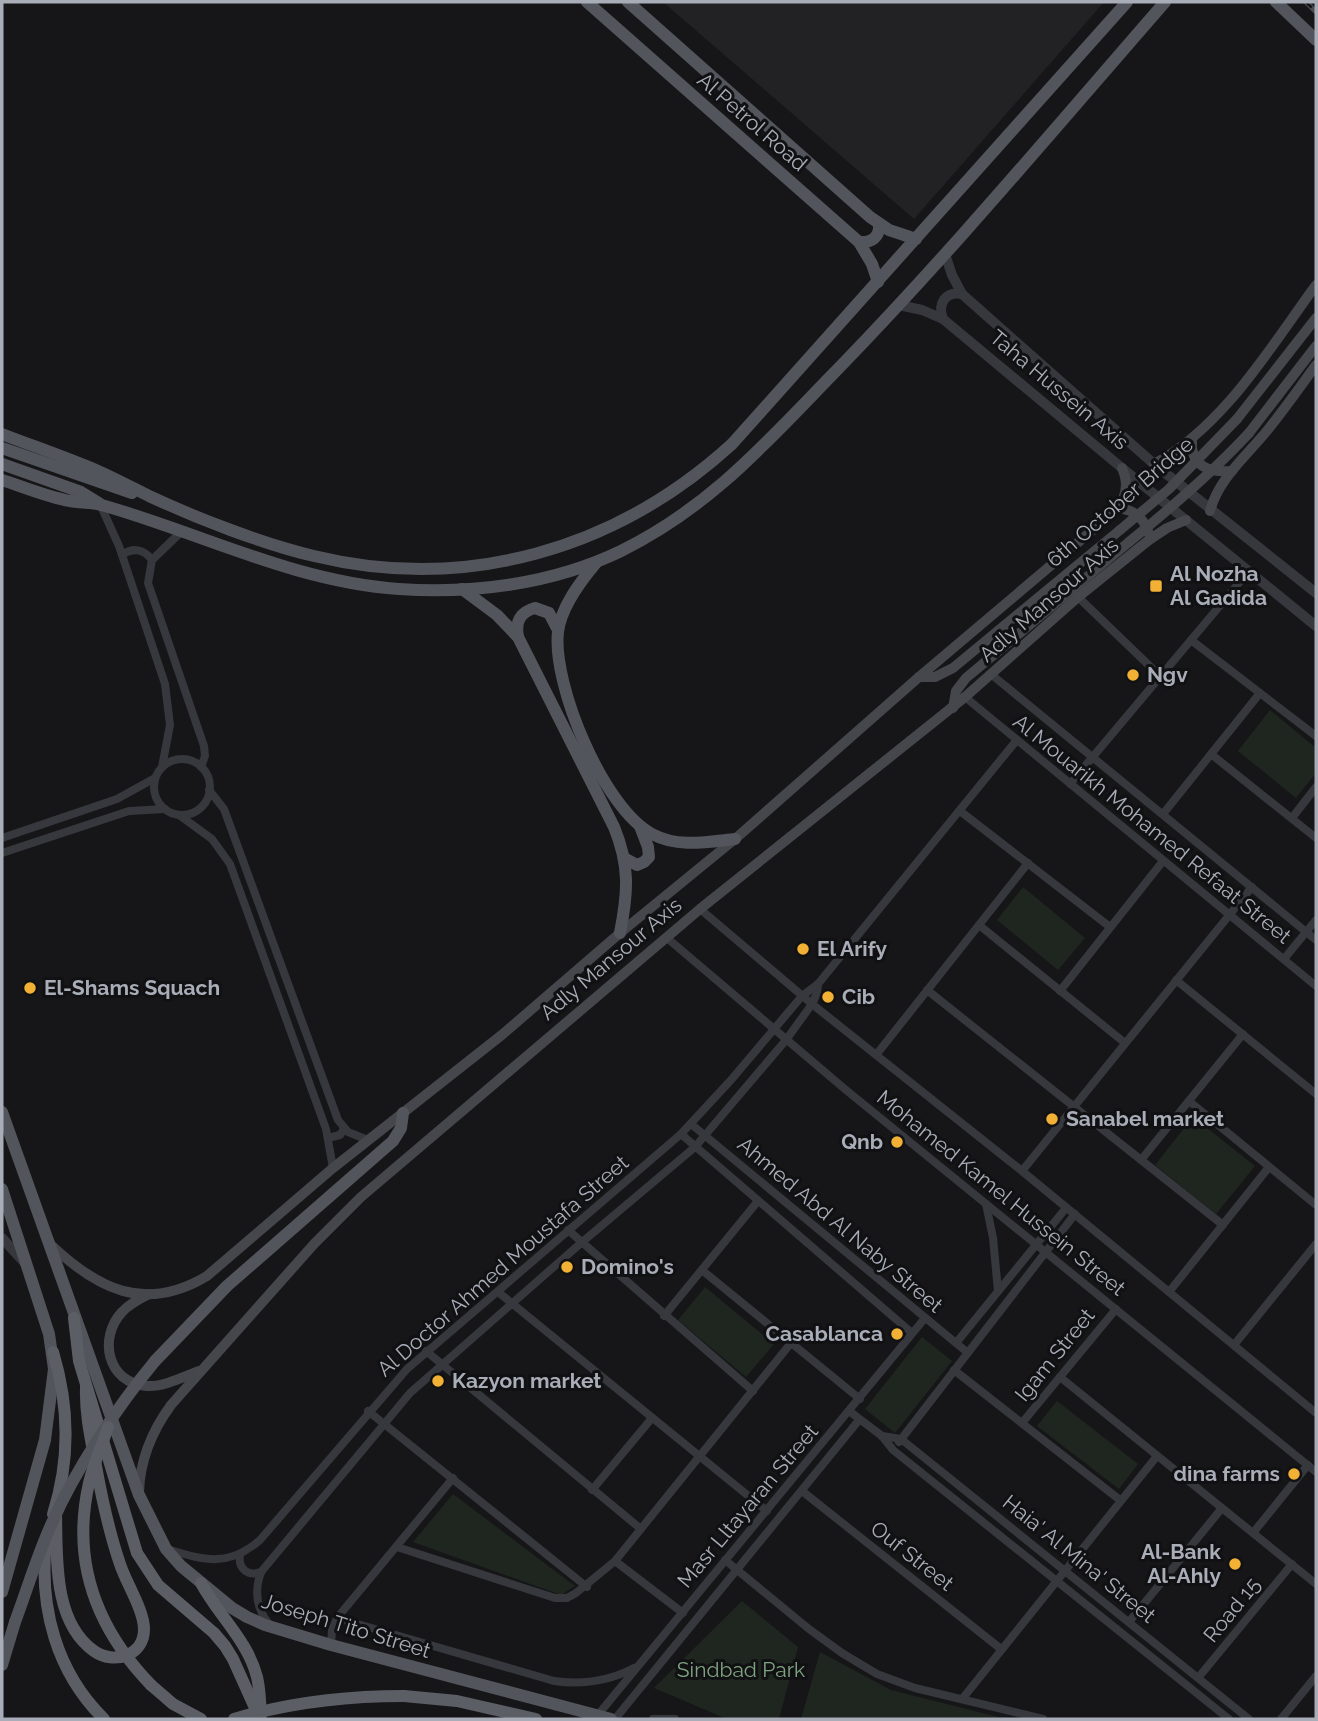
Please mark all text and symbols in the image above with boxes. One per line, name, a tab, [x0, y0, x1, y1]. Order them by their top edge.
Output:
street label: Al Petrol Road	[692, 67, 812, 176]
street label: Taha Hussein Axis	[985, 325, 1134, 455]
street label: 6th October Bridge	[1041, 431, 1198, 572]
street label: Adly Mansour Axis	[974, 532, 1124, 667]
place label: Al Nozha Al Gadida	[1170, 561, 1267, 610]
marker: Al Nozha Al Gadida	[1148, 578, 1164, 594]
place label: Ngv	[1147, 662, 1188, 687]
marker: Ngv	[1125, 667, 1141, 683]
street label: Al Mouarikh Mohamed Refaat Street	[1008, 709, 1296, 949]
street label: Adly Mansour Axis	[535, 892, 686, 1025]
place label: El Arify	[817, 936, 887, 961]
marker: El Arify	[795, 941, 811, 957]
place label: El-Shams Squach	[44, 975, 220, 1000]
marker: El-Shams Squach	[22, 980, 38, 996]
place label: Cib	[842, 984, 875, 1009]
marker: Cib	[820, 989, 836, 1005]
street label: Mohamed Kamel Hussein Street	[872, 1085, 1131, 1301]
place label: Sanabel market	[1066, 1106, 1224, 1131]
marker: Sanabel market	[1044, 1111, 1060, 1127]
place label: Qnb	[841, 1129, 883, 1154]
street label: Ahmed Abd Al Naby Street	[733, 1132, 948, 1318]
marker: Qnb	[889, 1134, 905, 1150]
street label: Al Doctor Ahmed Moustafa Street	[372, 1150, 633, 1382]
place label: Domino's	[581, 1254, 674, 1279]
marker: Domino's	[559, 1259, 575, 1275]
street label: Igam Street	[1010, 1303, 1100, 1406]
place label: Casablanca	[766, 1321, 883, 1346]
marker: Casablanca	[889, 1326, 905, 1342]
place label: Kazyon market	[452, 1368, 601, 1393]
marker: Kazyon market	[430, 1373, 446, 1389]
street label: Masr Lltayaran Street	[672, 1419, 823, 1592]
place label: dina farms	[1174, 1461, 1280, 1486]
marker: dina farms	[1286, 1466, 1302, 1482]
street label: Haia' Al Mina' Street	[998, 1489, 1161, 1628]
street label: Ouf Street	[866, 1515, 959, 1596]
place label: Al-Bank Al-Ahly	[1141, 1539, 1221, 1588]
marker: Al-Bank Al-Ahly	[1227, 1556, 1243, 1572]
street label: Road 15	[1198, 1572, 1265, 1647]
street label: Joseph Tito Street	[259, 1588, 434, 1663]
park label: Sindbad Park	[677, 1657, 805, 1682]

